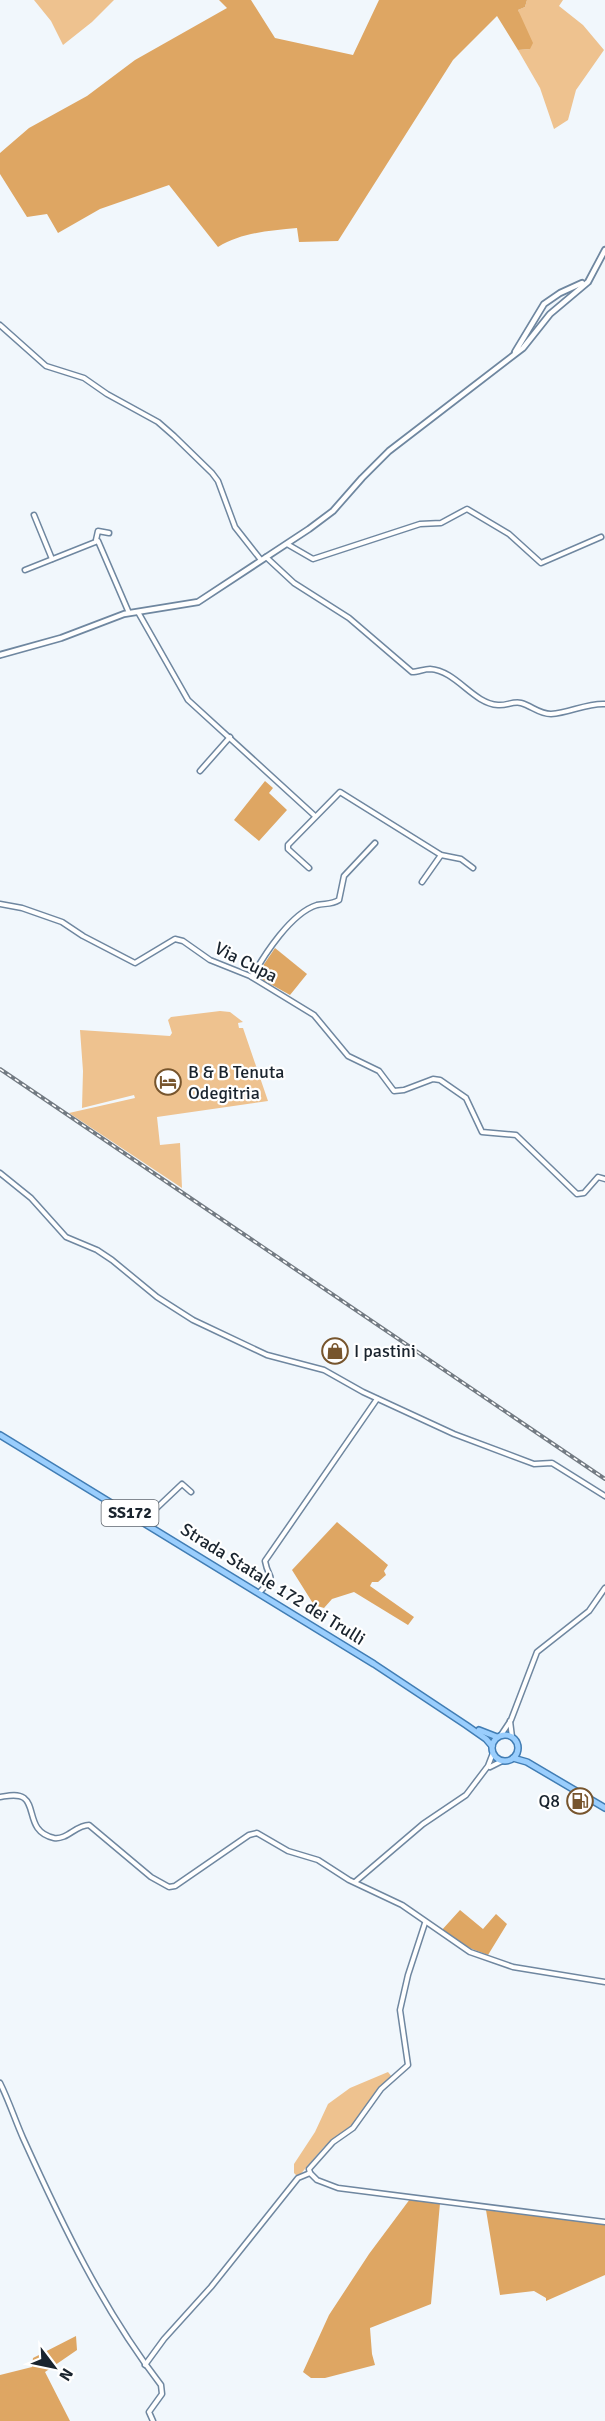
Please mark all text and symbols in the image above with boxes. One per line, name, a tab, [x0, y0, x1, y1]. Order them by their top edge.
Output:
street label: Via Cupa	[211, 937, 281, 987]
place label: B & B Tenuta Odegitria	[188, 1061, 284, 1104]
hotel icon: B & B Tenuta Odegitria	[153, 1067, 183, 1097]
shop icon: I pastini	[320, 1336, 350, 1366]
place label: I pastini	[354, 1340, 416, 1362]
road number: SS172	[102, 1500, 158, 1526]
street label: Strada Statale 172 dei Trulli	[177, 1518, 369, 1650]
fuel station icon: Q8	[565, 1786, 595, 1816]
place label: Q8	[539, 1790, 560, 1812]
north arrow	[24, 2337, 84, 2397]
text: N	[54, 2364, 77, 2384]

